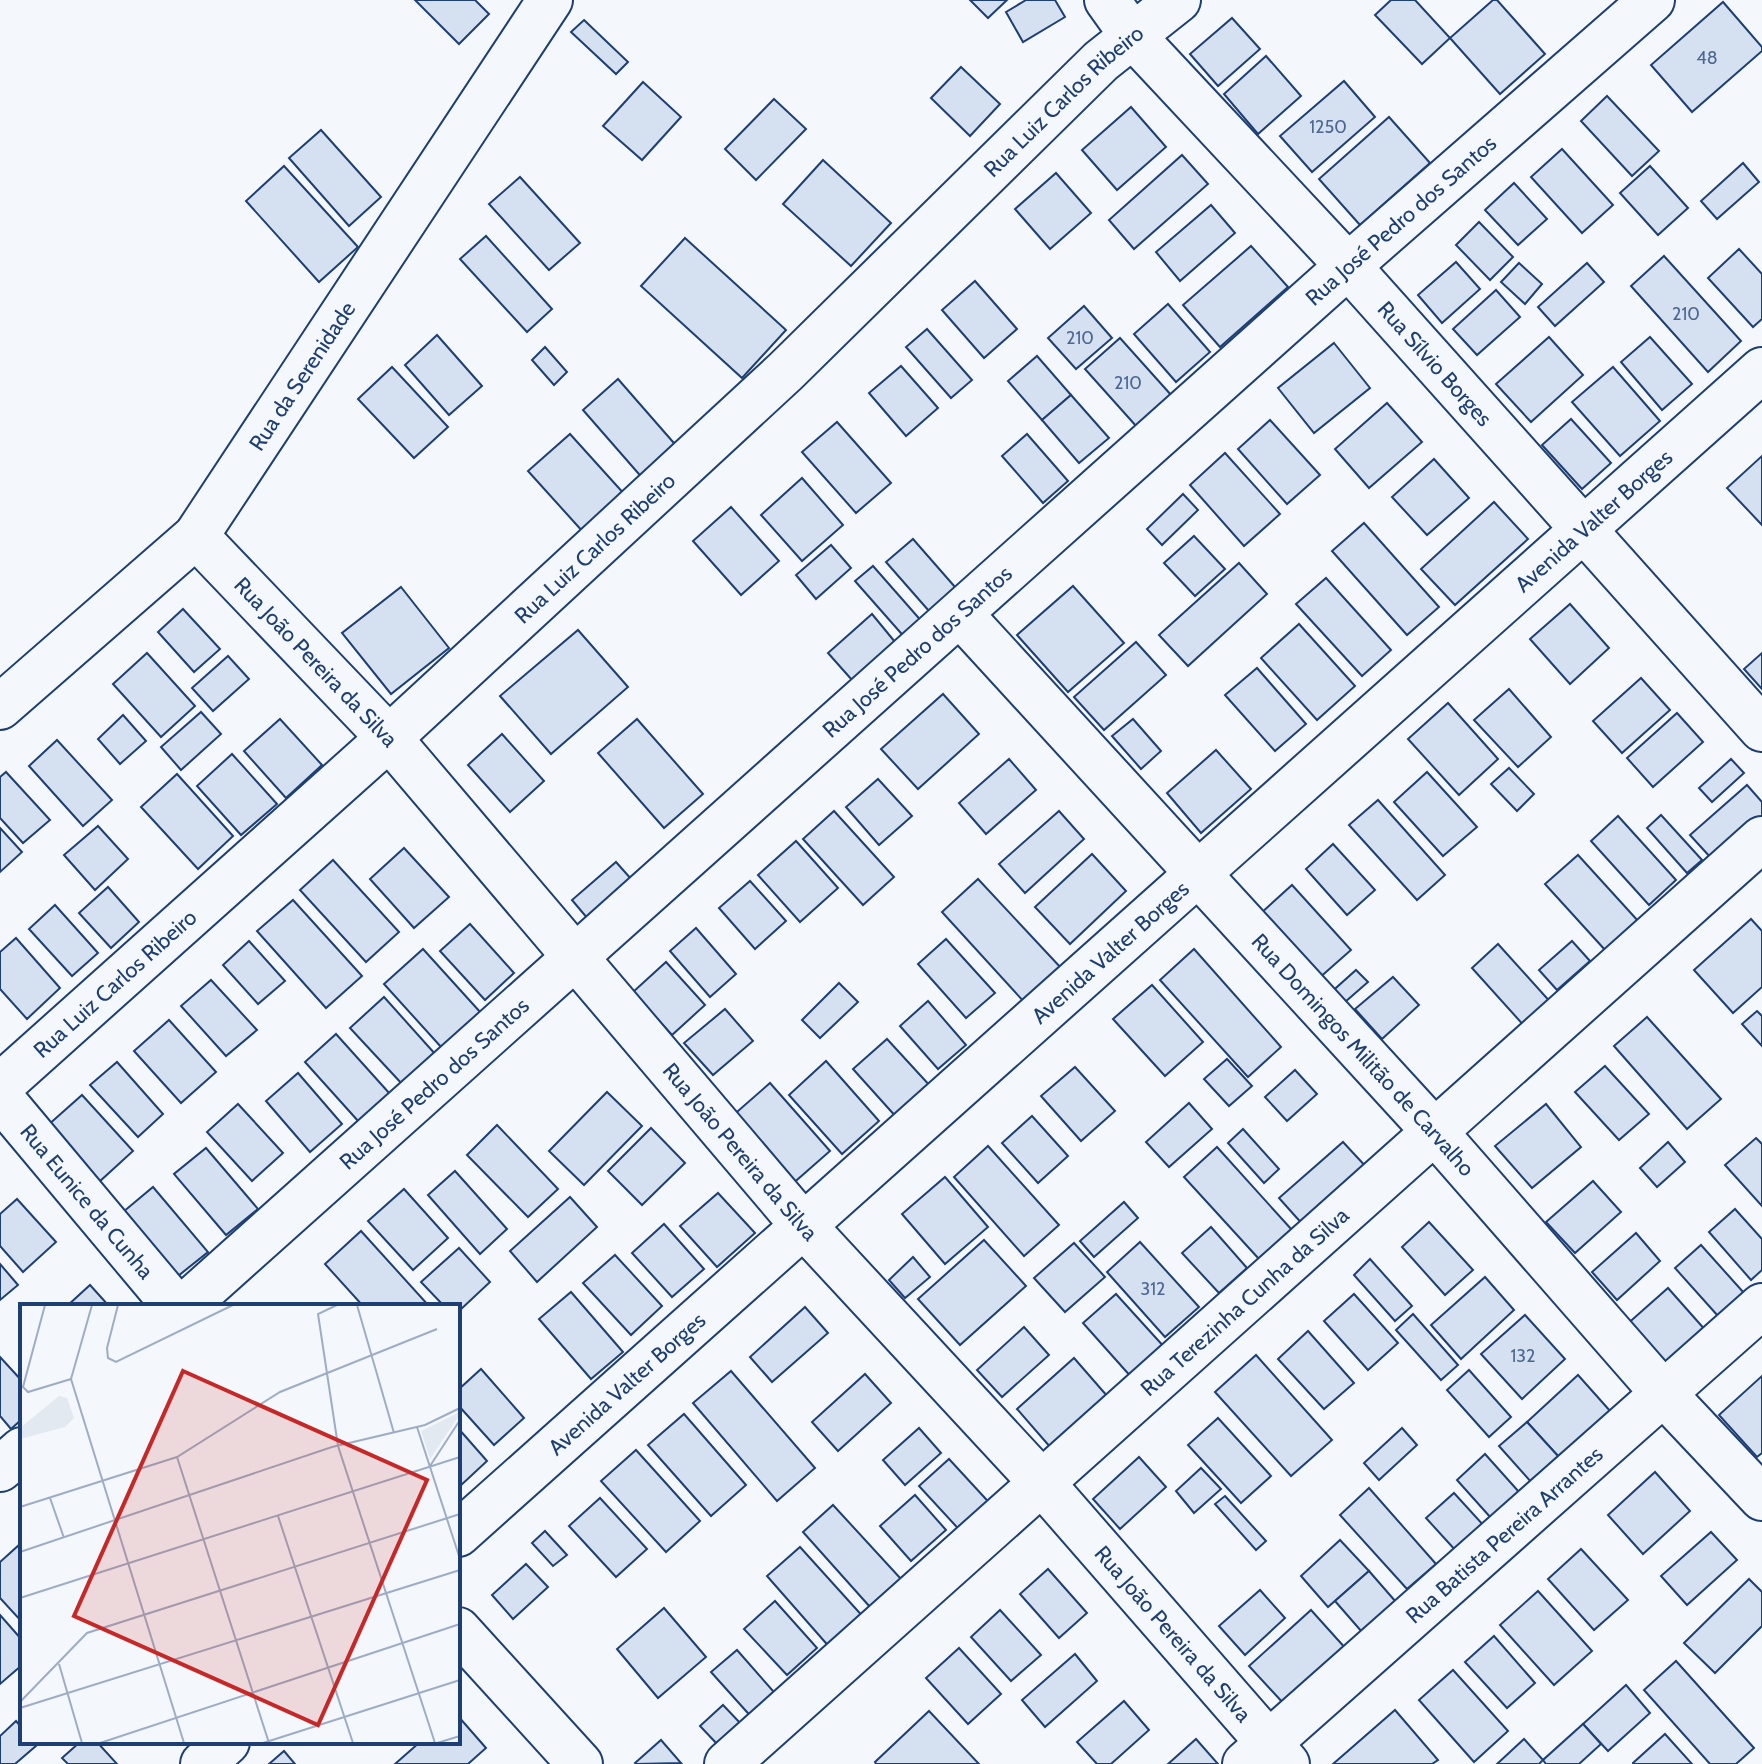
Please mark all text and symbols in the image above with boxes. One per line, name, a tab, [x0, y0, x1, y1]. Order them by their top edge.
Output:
street label: Rua Luiz Carlos Ribeiro	[978, 19, 1149, 182]
house number: 48	[1696, 47, 1718, 69]
house number: 1250	[1309, 116, 1347, 138]
street label: Rua José Pedro dos Santos	[1300, 129, 1502, 311]
street label: Rua Sílvio Borges	[1372, 295, 1498, 432]
street label: Rua da Serenidade	[243, 296, 361, 456]
house number: 210	[1672, 303, 1700, 325]
house number: 210	[1066, 327, 1094, 349]
house number: 210	[1114, 372, 1142, 394]
street label: Avenida Valter Borges	[1509, 443, 1678, 598]
street label: Rua Luiz Carlos Ribeiro	[509, 467, 681, 629]
street label: Rua José Pedro dos Santos	[817, 560, 1017, 743]
street label: Rua João Pereira da Silva	[229, 571, 404, 753]
street label: Avenida Valter Borges	[1026, 875, 1194, 1029]
street label: Rua Luiz Carlos Ribeiro	[28, 903, 202, 1063]
street label: Rua Domingos Militão de Carvalho	[1246, 928, 1481, 1182]
street label: Rua José Pedro dos Santos	[334, 992, 534, 1175]
street label: Rua João Pereira da Silva	[657, 1057, 824, 1246]
street label: Rua Eunice da Cunha	[15, 1118, 160, 1285]
street label: Rua Terezinha Cunha da Silva	[1135, 1201, 1354, 1402]
house number: 312	[1140, 1278, 1166, 1300]
inset map	[20, 1304, 460, 1744]
street label: Avenida Valter Borges	[542, 1306, 711, 1461]
house number: 132	[1510, 1345, 1536, 1367]
street label: Rua Batista Pereira Arrantes	[1400, 1440, 1608, 1629]
street label: Rua João Pereira da Silva	[1089, 1540, 1258, 1728]

